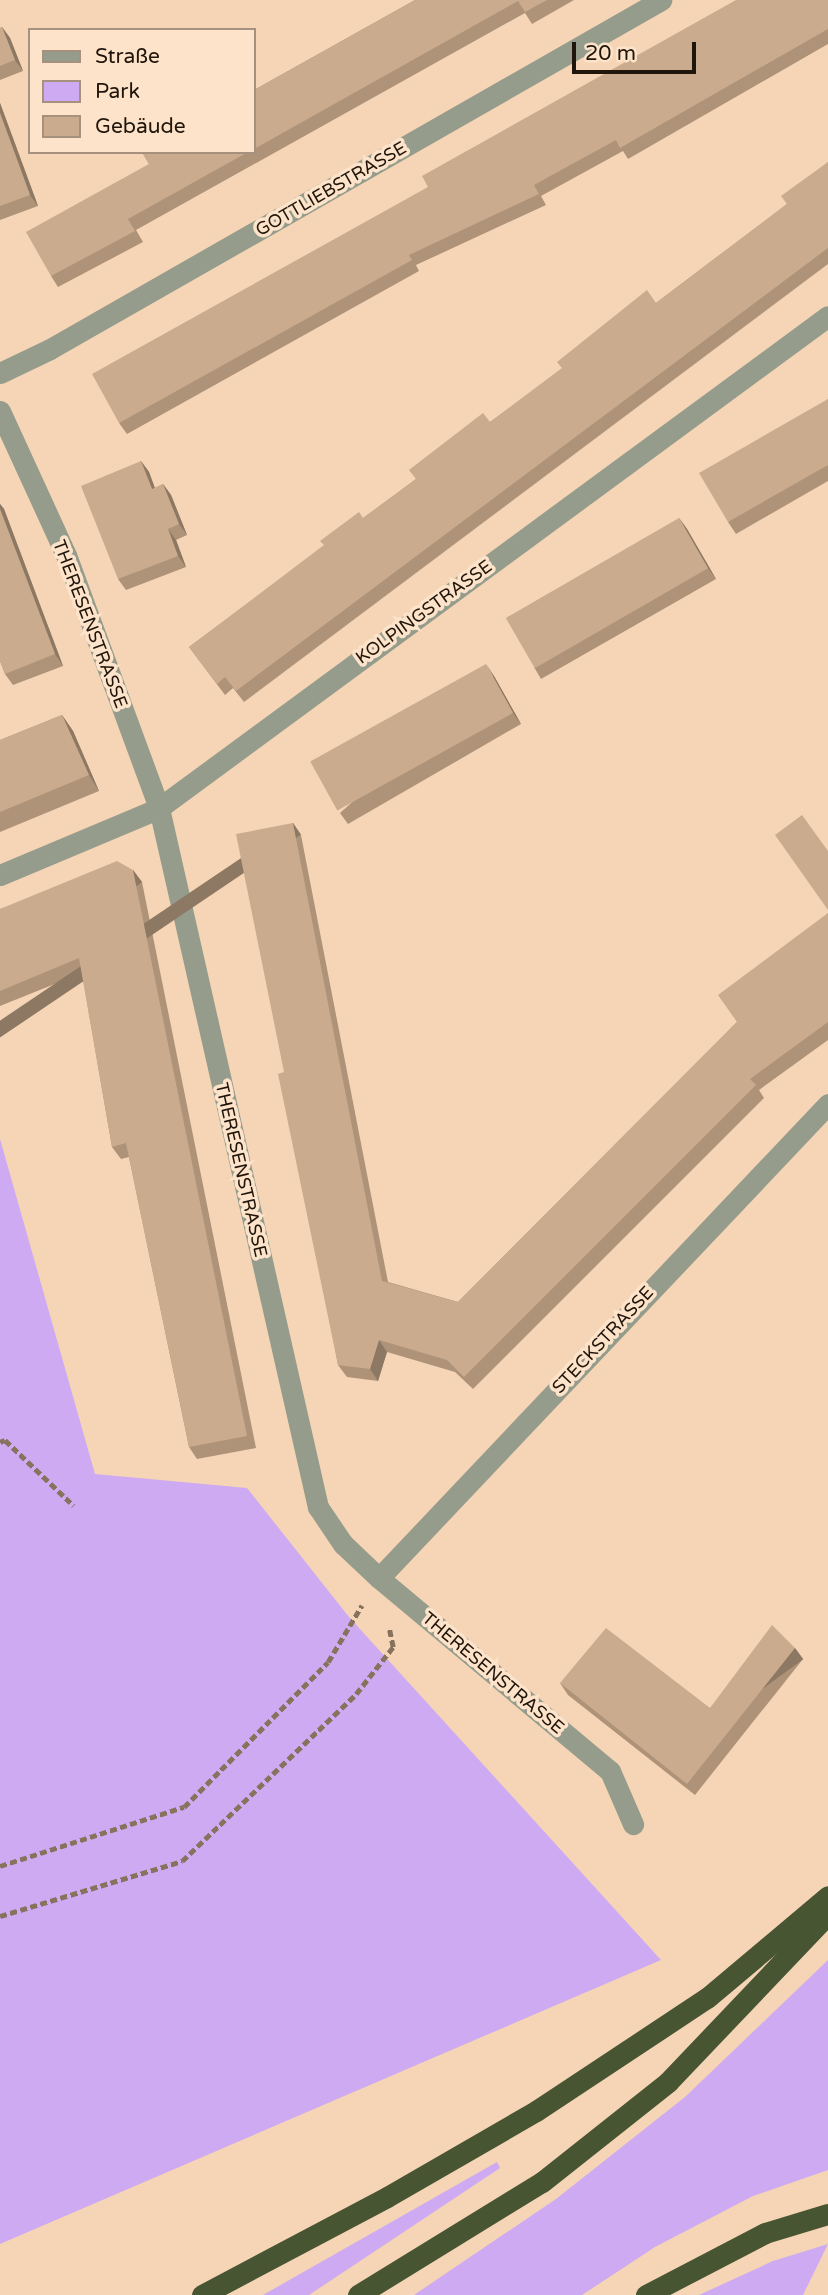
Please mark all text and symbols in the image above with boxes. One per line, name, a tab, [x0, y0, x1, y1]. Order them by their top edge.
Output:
legend	[28, 28, 256, 154]
scale bar	[576, 28, 700, 72]
text: 20 m	[585, 41, 636, 66]
text: Straße	[95, 44, 160, 69]
text: Park	[95, 79, 140, 104]
text: Gebäude	[95, 114, 186, 139]
street label: GOTTLIEBSTRASSE	[252, 137, 410, 241]
street label: THERESENSTRASSE	[48, 537, 132, 711]
street label: KOLPINGSTRASSE	[352, 555, 496, 669]
street label: THERESENSTRASSE	[210, 1081, 272, 1259]
street label: STECKSTRASSE	[548, 1282, 658, 1398]
street label: THERESENSTRASSE	[418, 1607, 568, 1739]

